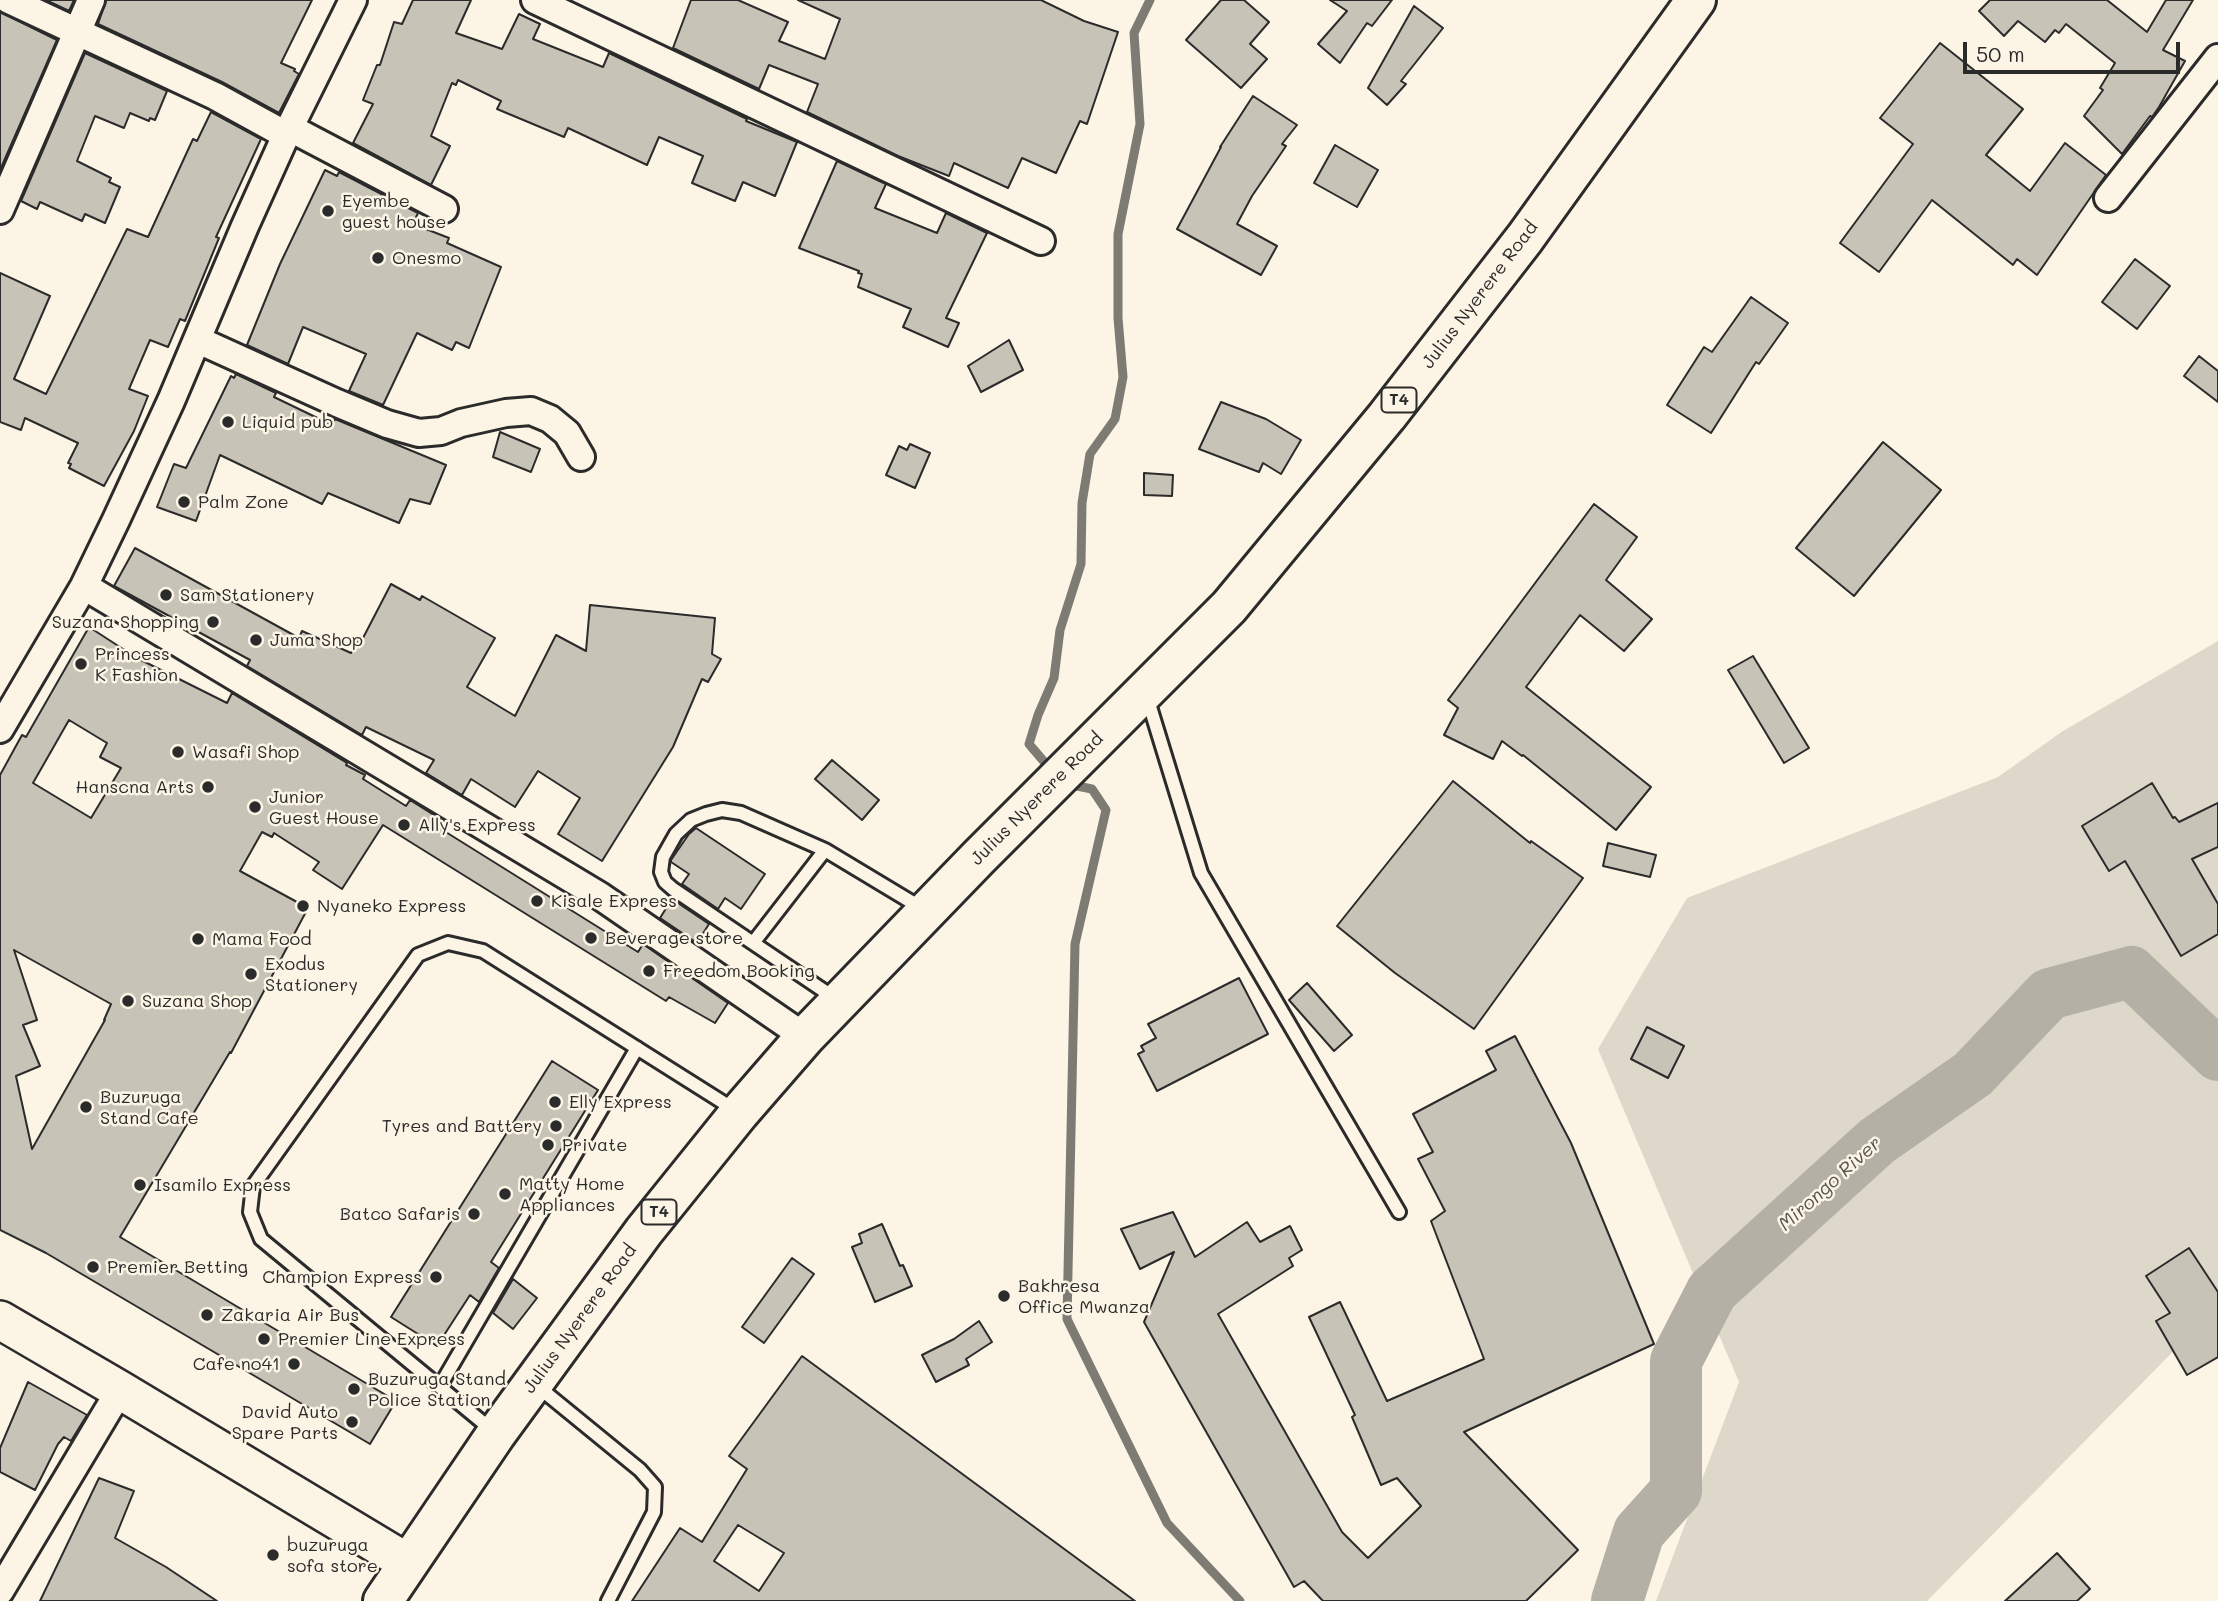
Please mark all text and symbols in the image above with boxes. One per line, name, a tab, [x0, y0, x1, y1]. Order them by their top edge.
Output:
scale bar	[1966, 28, 2183, 72]
text: 50 m	[1976, 40, 2025, 67]
place label: Eyembe guest house	[342, 190, 446, 232]
marker: Eyembe guest house	[320, 203, 336, 219]
street label: Julius Nyerere Road	[1418, 217, 1542, 373]
place label: Onesmo	[392, 247, 461, 269]
marker: Onesmo	[370, 250, 386, 266]
road number: T4	[1382, 388, 1416, 412]
place label: Liquid pub	[242, 411, 333, 433]
marker: Liquid pub	[220, 414, 236, 430]
place label: Palm Zone	[198, 491, 289, 513]
marker: Palm Zone	[176, 494, 192, 510]
place label: Sam Stationery	[180, 584, 314, 606]
marker: Sam Stationery	[158, 587, 174, 603]
place label: Suzana Shopping	[52, 611, 199, 633]
marker: Suzana Shopping	[205, 614, 221, 630]
place label: Juma Shop	[270, 629, 363, 651]
marker: Juma Shop	[248, 632, 264, 648]
place label: Princess K Fashion	[95, 643, 178, 686]
marker: Princess K Fashion	[73, 656, 89, 672]
street label: Julius Nyerere Road	[966, 728, 1108, 870]
place label: Wasafi Shop	[192, 741, 299, 763]
marker: Wasafi Shop	[170, 744, 186, 760]
place label: Hanscna Arts	[76, 776, 194, 798]
marker: Hanscna Arts	[200, 779, 216, 795]
place label: Junior Guest House	[269, 786, 379, 828]
marker: Junior Guest House	[247, 799, 263, 815]
place label: Ally's Express	[418, 814, 536, 836]
marker: Ally's Express	[396, 817, 412, 833]
place label: Kisale Express	[551, 890, 677, 912]
marker: Kisale Express	[529, 893, 545, 909]
place label: Nyaneko Express	[317, 895, 466, 917]
marker: Nyaneko Express	[295, 898, 311, 914]
place label: Beverage store	[605, 927, 743, 949]
place label: Mama Food	[212, 928, 312, 950]
marker: Beverage store	[583, 930, 599, 946]
marker: Mama Food	[190, 931, 206, 947]
place label: Exodus Stationery	[265, 953, 358, 996]
place label: Freedom Booking	[663, 960, 815, 982]
marker: Freedom Booking	[641, 963, 657, 979]
marker: Exodus Stationery	[243, 966, 259, 982]
place label: Suzana Shop	[142, 990, 252, 1012]
marker: Suzana Shop	[120, 993, 136, 1009]
place label: Buzuruga Stand Cafe	[100, 1086, 199, 1128]
place label: Elly Express	[569, 1091, 672, 1113]
marker: Elly Express	[547, 1094, 563, 1110]
marker: Buzuruga Stand Cafe	[78, 1099, 94, 1115]
place label: Tyres and Battery	[382, 1115, 542, 1137]
marker: Tyres and Battery	[548, 1118, 564, 1134]
water label: Mirongo River	[1774, 1132, 1886, 1236]
place label: Private	[562, 1134, 627, 1156]
marker: Private	[540, 1137, 556, 1153]
place label: Matty Home Appliances	[519, 1173, 625, 1216]
place label: Isamilo Express	[154, 1174, 291, 1196]
marker: Isamilo Express	[132, 1177, 148, 1193]
marker: Matty Home Appliances	[497, 1186, 513, 1202]
road number: T4	[642, 1200, 676, 1224]
place label: Batco Safaris	[340, 1203, 460, 1225]
marker: Batco Safaris	[466, 1206, 482, 1222]
street label: Julius Nyerere Road	[519, 1240, 641, 1398]
place label: Premier Betting	[107, 1256, 248, 1278]
marker: Premier Betting	[85, 1259, 101, 1275]
place label: Champion Express	[262, 1266, 422, 1288]
marker: Champion Express	[428, 1269, 444, 1285]
place label: Bakhresa Office Mwanza	[1018, 1275, 1150, 1318]
marker: Bakhresa Office Mwanza	[996, 1288, 1012, 1304]
place label: Zakaria Air Bus	[221, 1304, 359, 1326]
marker: Zakaria Air Bus	[199, 1307, 215, 1323]
place label: Premier Line Express	[278, 1328, 465, 1350]
marker: Premier Line Express	[256, 1331, 272, 1347]
place label: Cafe no41	[193, 1353, 280, 1375]
marker: Cafe no41	[286, 1356, 302, 1372]
place label: Buzuruga Stand Police Station	[368, 1368, 506, 1410]
marker: Buzuruga Stand Police Station	[346, 1381, 362, 1397]
place label: David Auto Spare Parts	[232, 1401, 338, 1444]
marker: David Auto Spare Parts	[344, 1414, 360, 1430]
place label: buzuruga sofa store	[287, 1534, 378, 1576]
marker: buzuruga sofa store	[265, 1547, 281, 1563]

